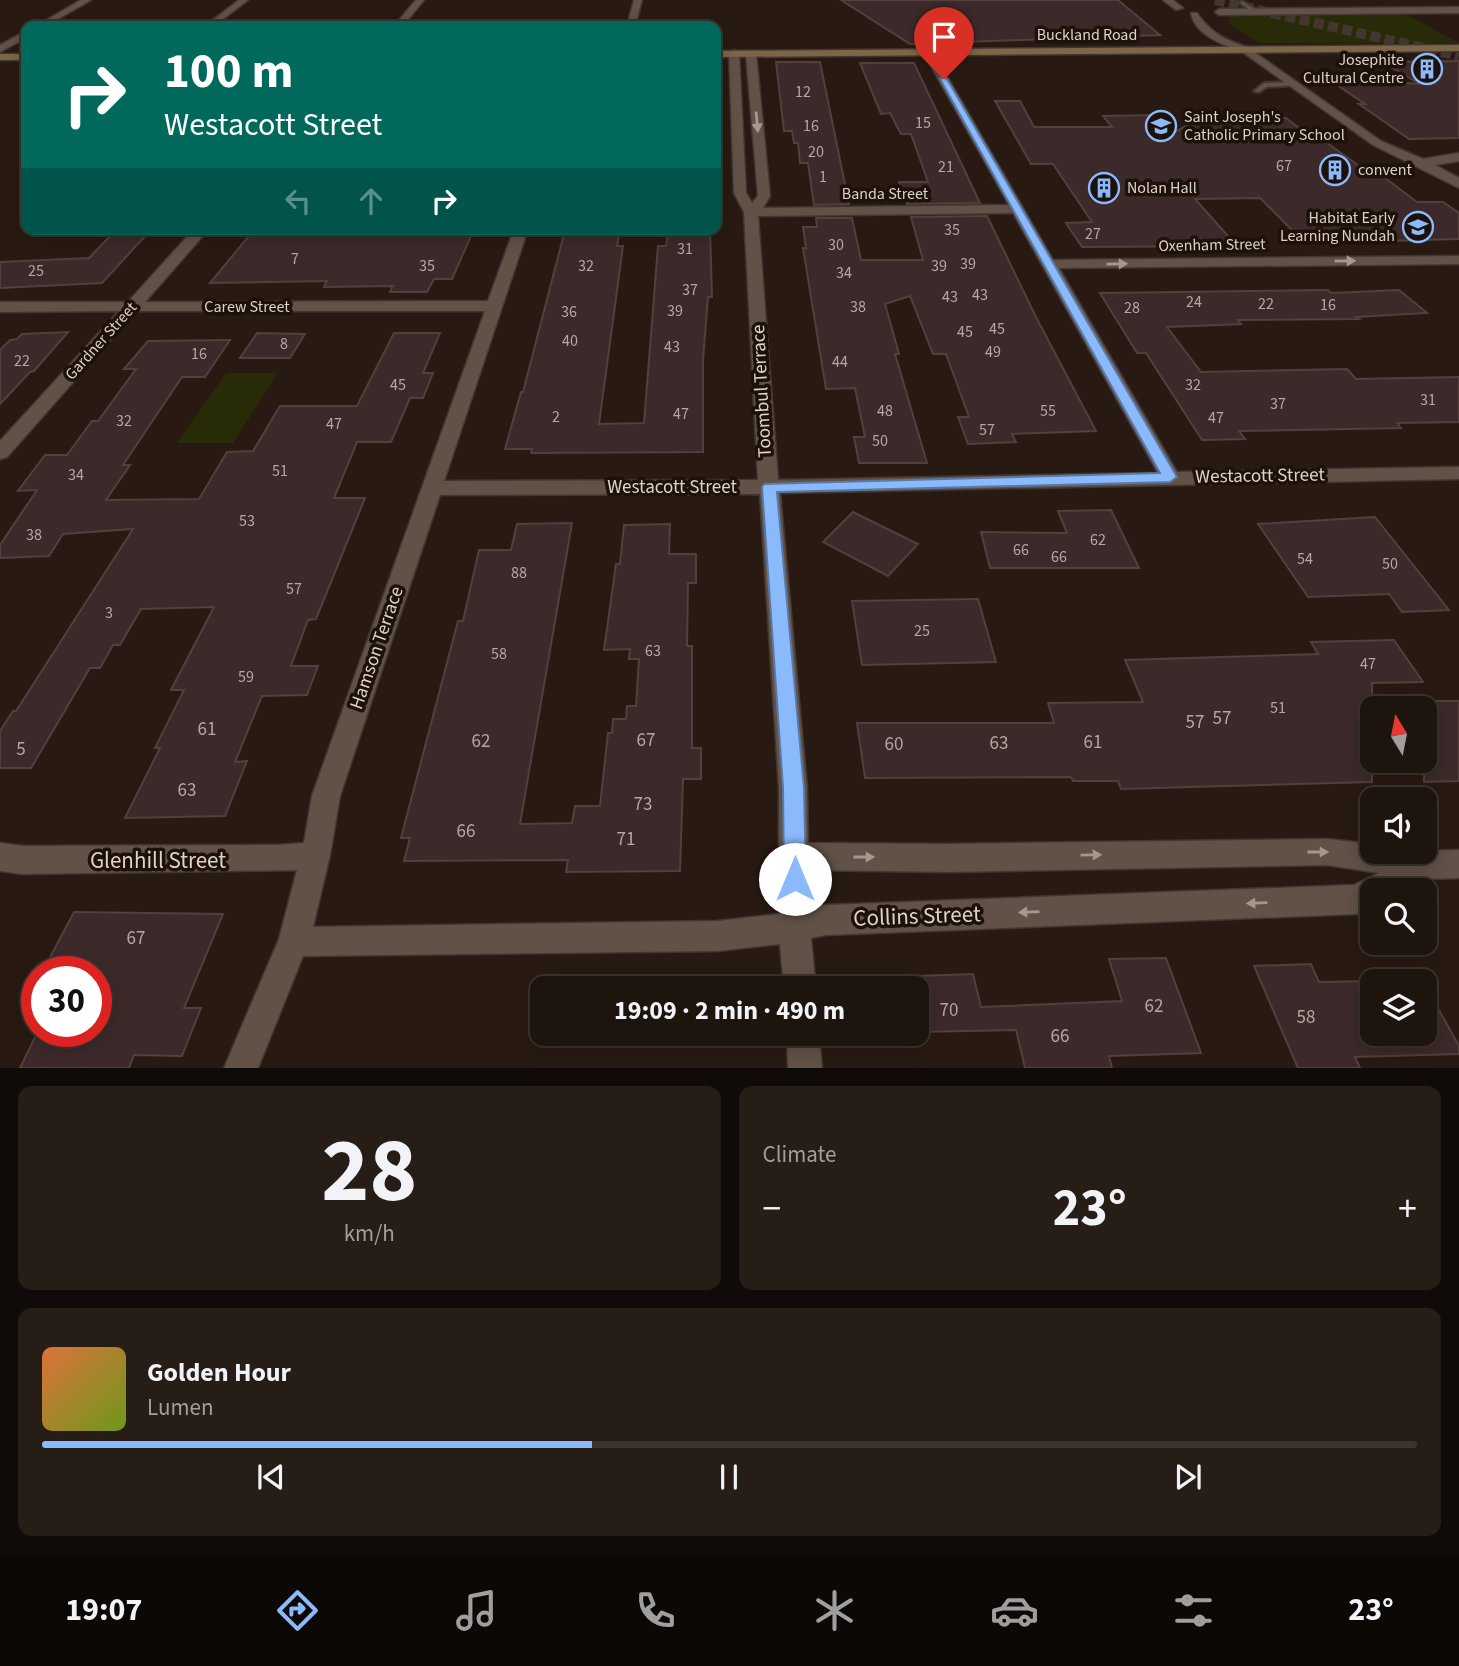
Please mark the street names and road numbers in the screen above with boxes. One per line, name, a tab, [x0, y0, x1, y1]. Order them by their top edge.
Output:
street label: Buckland Road	[1037, 24, 1137, 46]
street label: Banda Street	[842, 183, 929, 205]
street label: Oxenham Street	[1158, 233, 1266, 257]
street label: Carew Street	[204, 296, 290, 318]
street label: Gardner Street	[60, 297, 142, 385]
street label: Toombul Terrace	[745, 324, 779, 458]
street label: Westacott Street	[1195, 461, 1326, 491]
street label: Westacott Street	[607, 474, 737, 501]
street label: Hamson Terrace	[343, 583, 411, 713]
street label: Glenhill Street	[90, 844, 226, 877]
street label: Collins Street	[853, 897, 981, 935]

